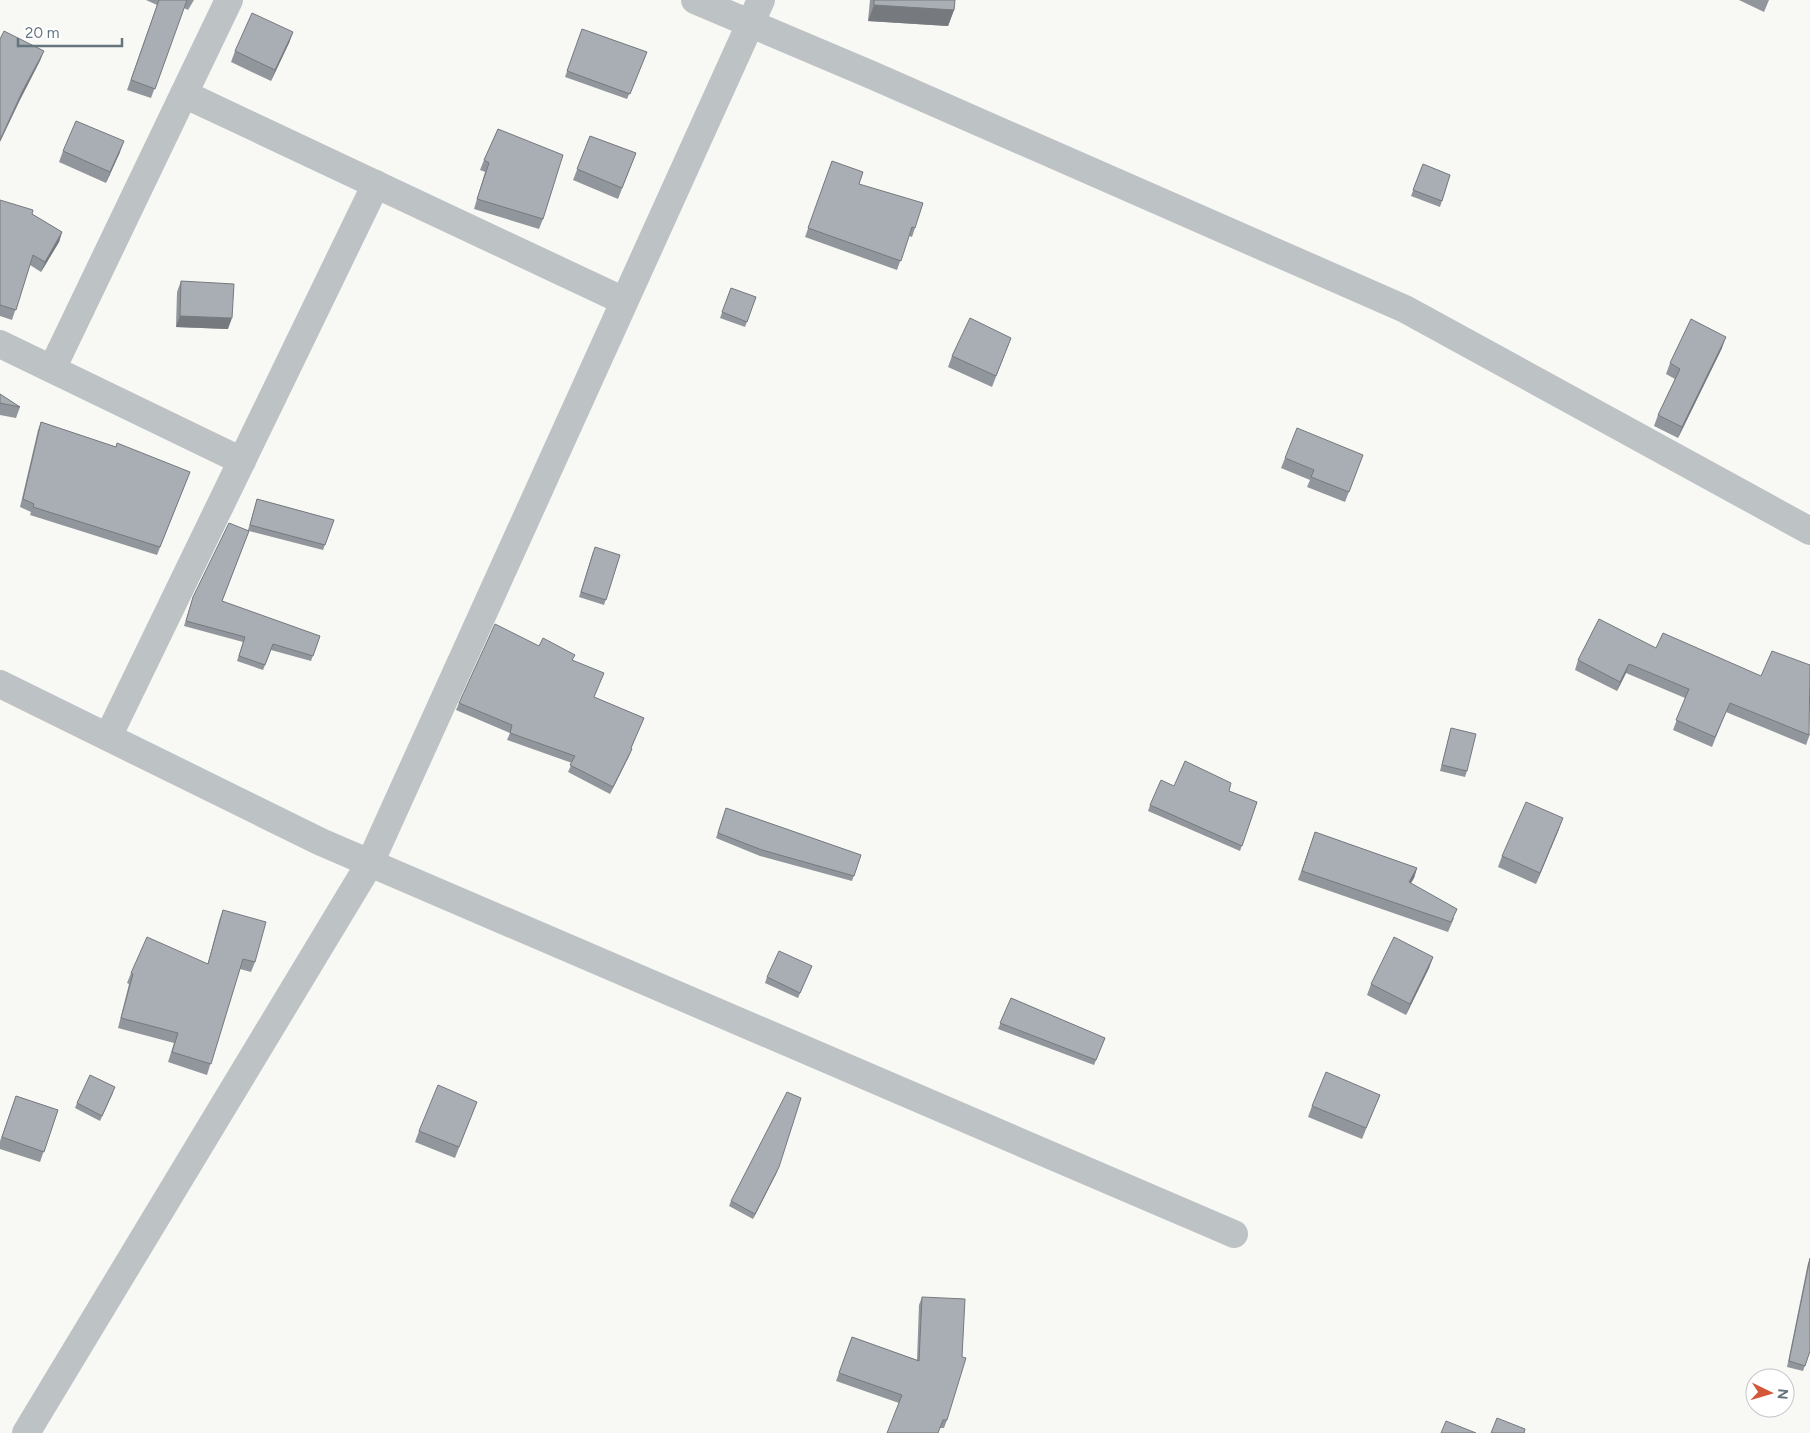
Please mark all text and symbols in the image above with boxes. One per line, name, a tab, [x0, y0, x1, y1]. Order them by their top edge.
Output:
scale bar	[18, 15, 121, 47]
text: 20 m	[25, 24, 59, 42]
north arrow	[1745, 1368, 1795, 1418]
text: N	[1774, 1388, 1791, 1400]

